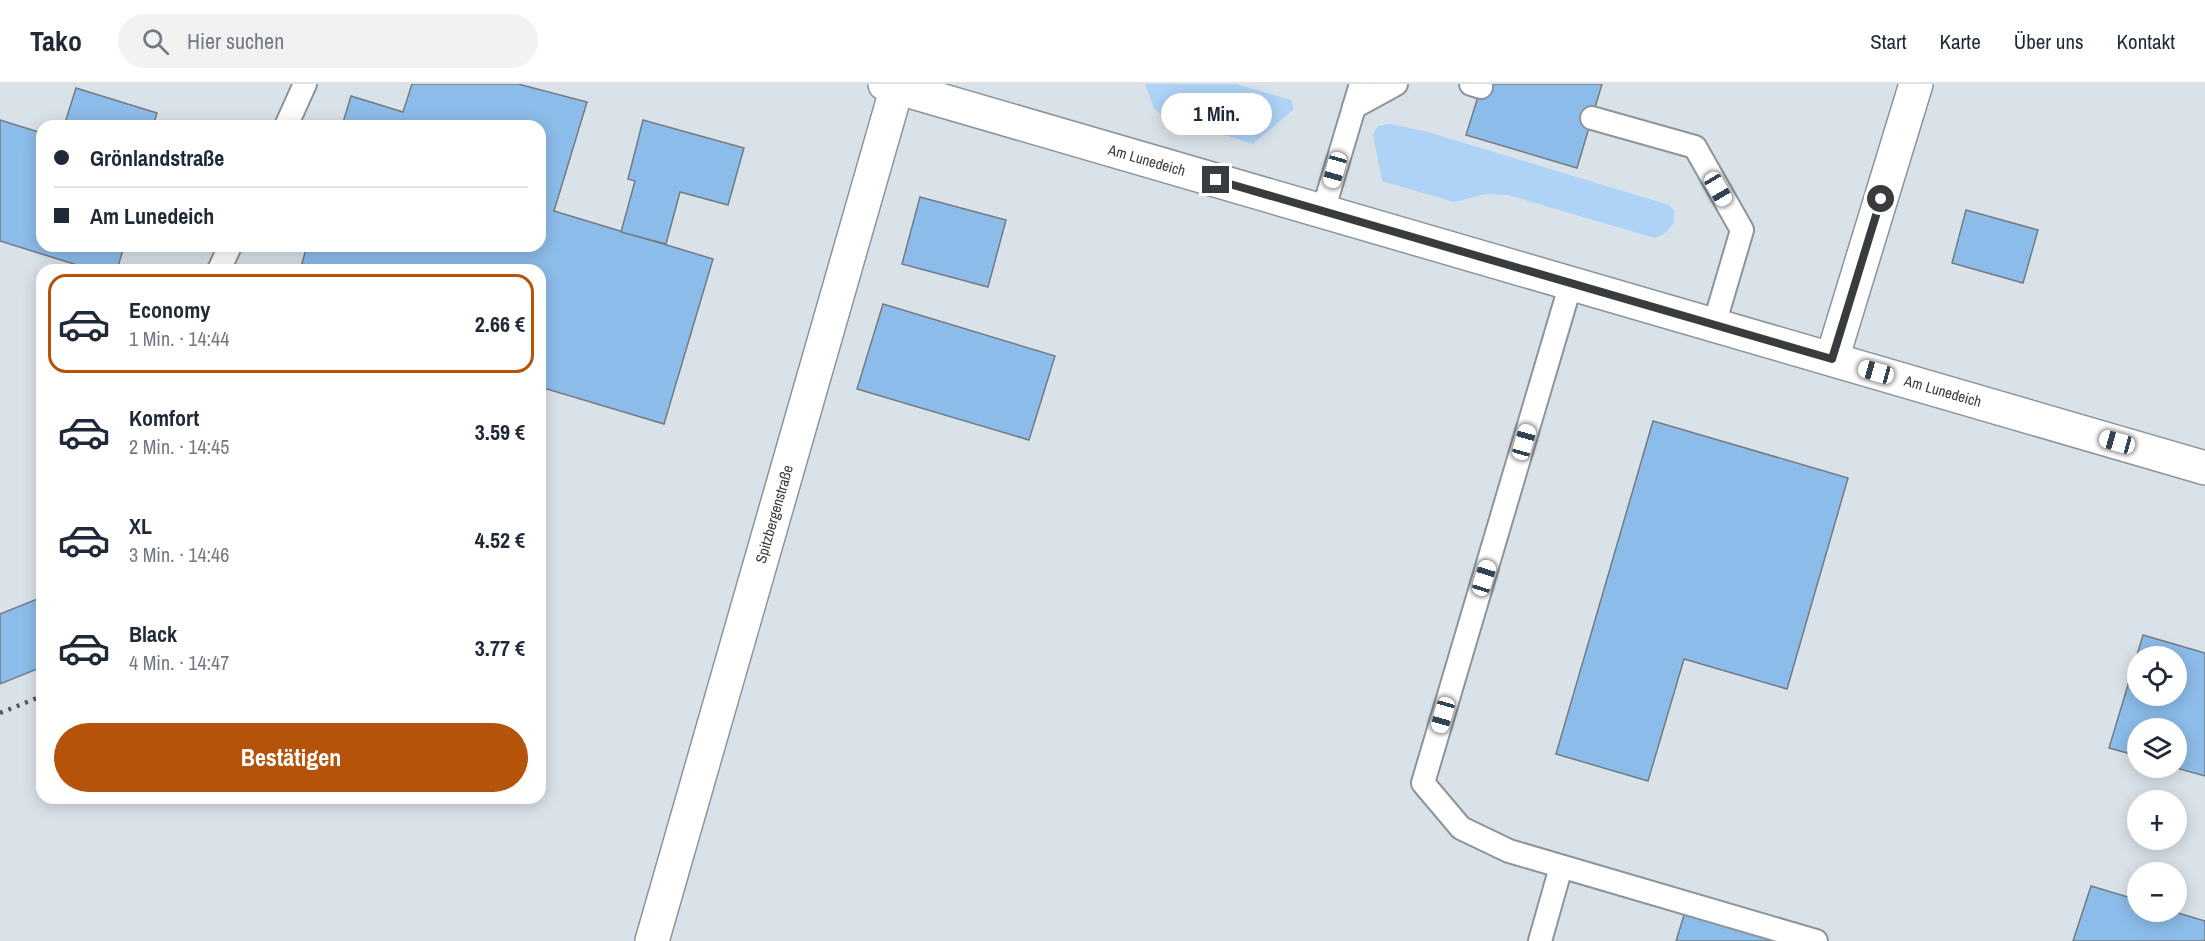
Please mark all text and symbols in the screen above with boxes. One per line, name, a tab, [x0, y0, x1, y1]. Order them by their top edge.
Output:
search box	[118, 14, 538, 68]
text: Tako	[30, 22, 82, 60]
icon: search	[139, 25, 172, 58]
text: Hier suchen	[187, 26, 284, 56]
text: Start	[1870, 27, 1907, 56]
text: Karte	[1940, 27, 1981, 56]
text: Über uns	[2014, 27, 2084, 56]
text: Kontakt	[2117, 27, 2175, 56]
callout: 1 Min.	[1160, 93, 1272, 135]
text: 1 Min.	[1193, 100, 1240, 127]
street label: Am Lunedeich	[1105, 139, 1188, 181]
text: Grönlandstraße	[90, 143, 224, 173]
car	[1321, 150, 1349, 190]
route end	[1202, 166, 1229, 193]
car	[1701, 169, 1735, 209]
route start	[1867, 185, 1894, 212]
text: Am Lunedeich	[90, 201, 214, 231]
text: Economy	[129, 295, 210, 325]
icon: car	[57, 297, 111, 351]
text: 2.66 €	[475, 309, 525, 339]
text: 1 Min. · 14:44	[129, 325, 229, 352]
car	[1856, 358, 1896, 386]
street label: Am Lunedeich	[1901, 370, 1984, 412]
text: Komfort	[129, 403, 199, 433]
icon: car	[57, 405, 111, 459]
text: 3.59 €	[475, 417, 525, 447]
car	[1510, 422, 1538, 462]
car	[2097, 428, 2137, 456]
text: 2 Min. · 14:45	[129, 433, 229, 460]
street label: Spitzbergenstraße	[750, 462, 798, 566]
text: XL	[129, 511, 152, 541]
icon: car	[57, 513, 111, 567]
text: 4.52 €	[475, 525, 525, 555]
text: 3 Min. · 14:46	[129, 541, 229, 568]
car	[1470, 558, 1498, 598]
text: Black	[129, 619, 177, 649]
icon: car	[57, 621, 111, 675]
text: 3.77 €	[475, 633, 525, 663]
map controls	[2127, 646, 2187, 922]
button: locate	[2127, 646, 2187, 706]
text: 4 Min. · 14:47	[129, 649, 229, 676]
car	[1429, 695, 1457, 735]
button: layers	[2127, 718, 2187, 778]
button: Bestätigen	[54, 723, 528, 792]
button: +	[2127, 790, 2187, 850]
button: −	[2127, 862, 2187, 922]

